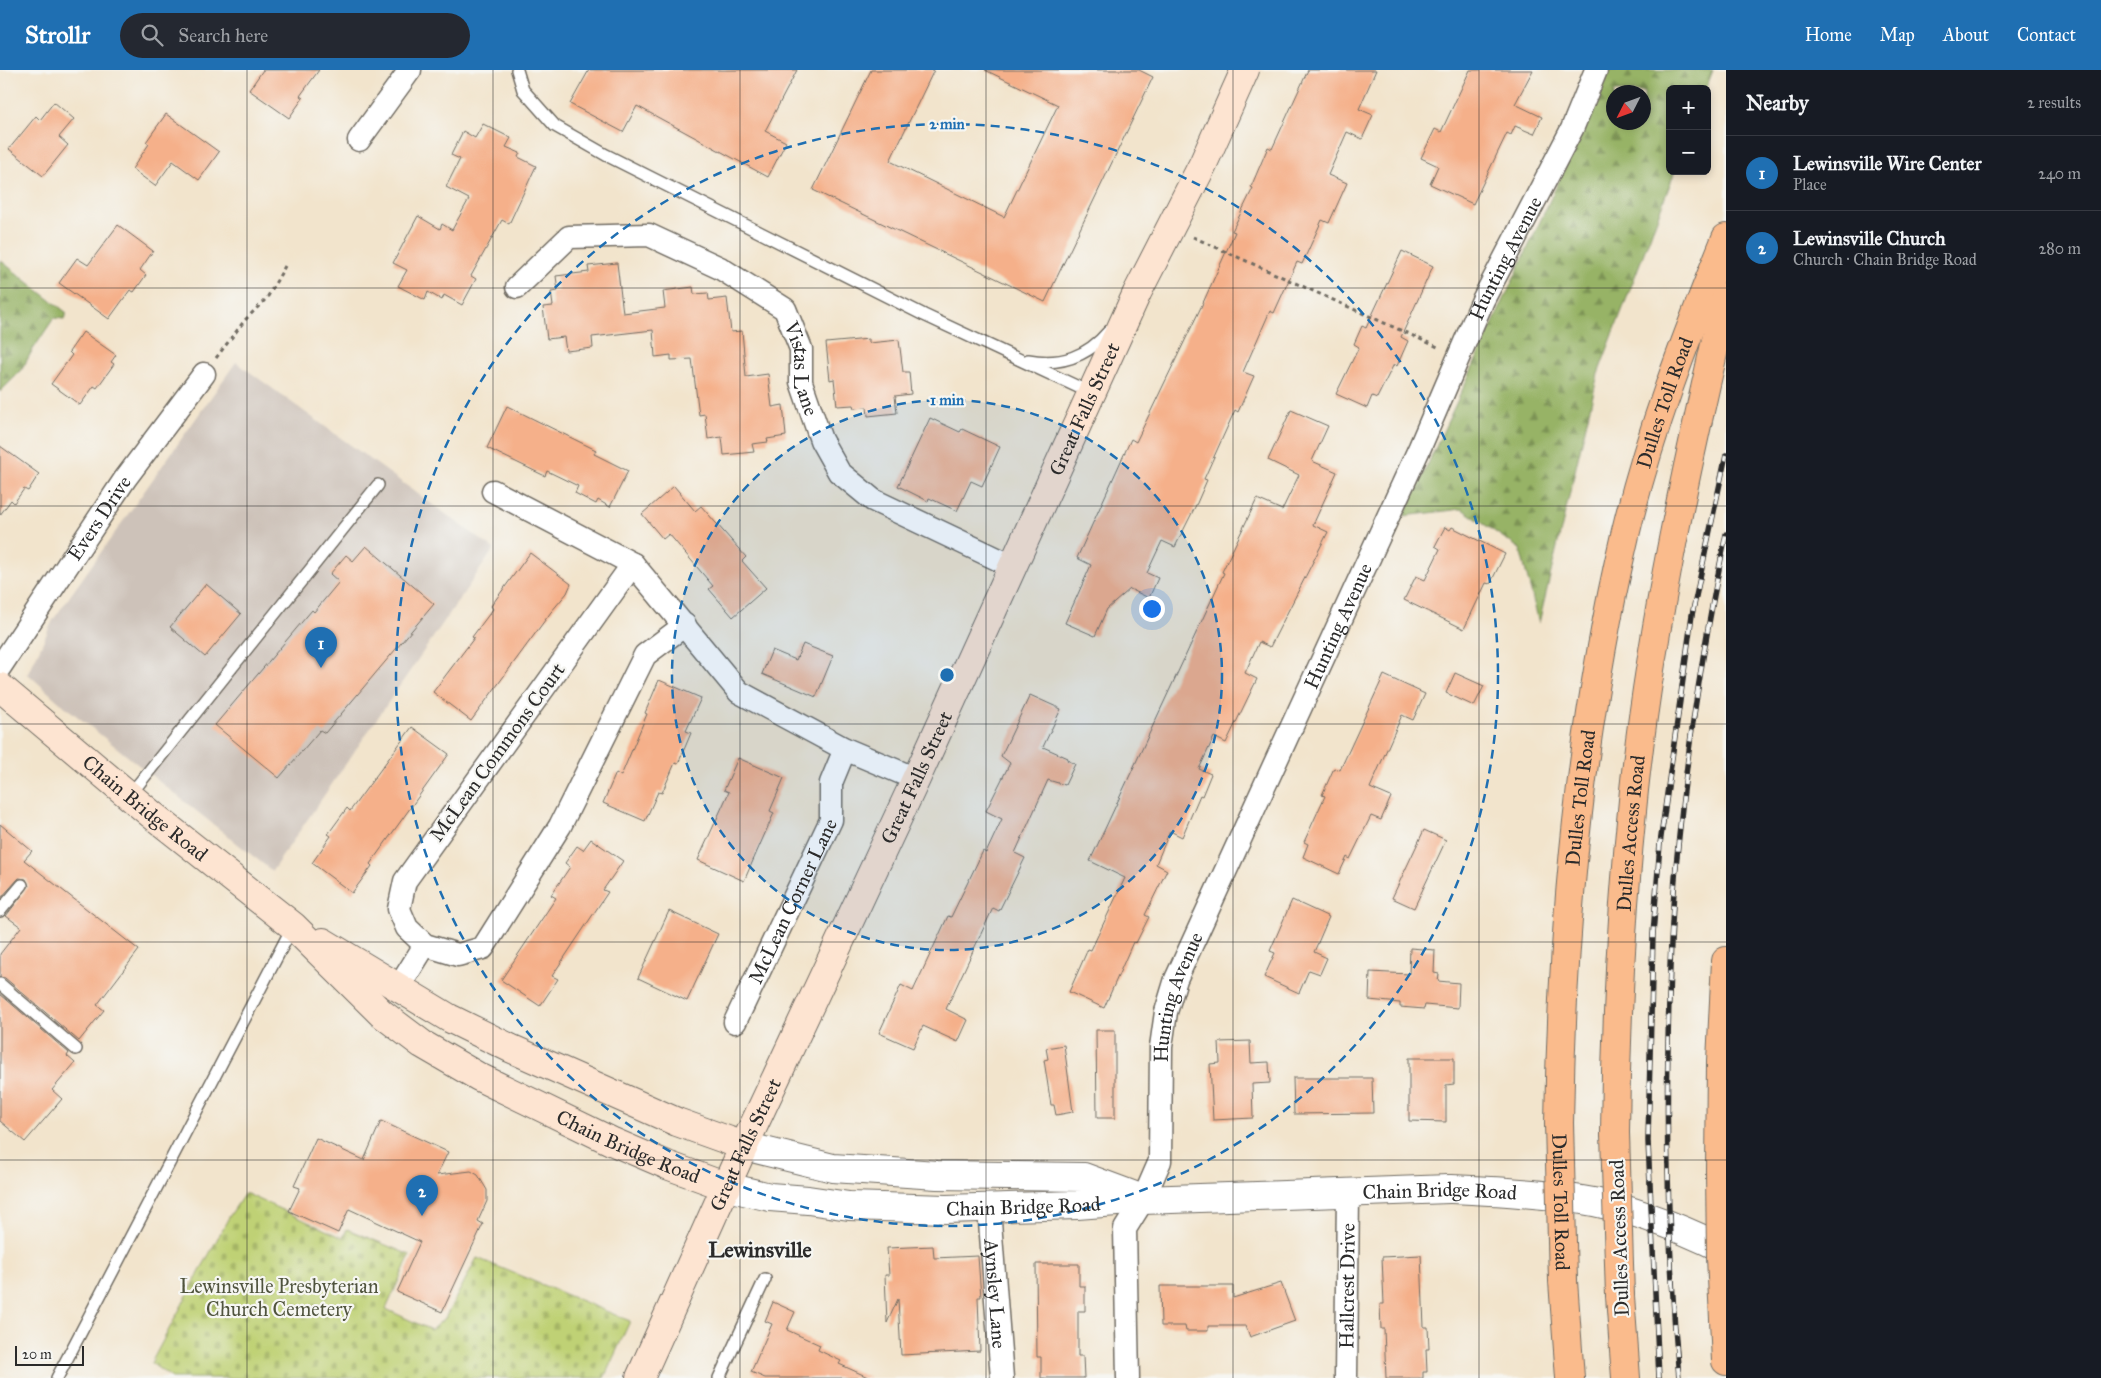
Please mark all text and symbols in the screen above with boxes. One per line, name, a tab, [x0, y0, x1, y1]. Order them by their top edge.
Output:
search box	[120, 13, 470, 58]
text: Strollr	[25, 20, 90, 50]
icon: search	[138, 21, 166, 49]
text: Search here	[178, 24, 268, 47]
text: Home	[1805, 24, 1852, 46]
text: Map	[1880, 24, 1915, 46]
text: About	[1943, 24, 1989, 46]
text: Contact	[2017, 24, 2076, 46]
north arrow	[1606, 85, 1651, 130]
map controls	[1666, 85, 1711, 175]
button: +	[1666, 85, 1711, 130]
text: Nearby	[1746, 90, 1809, 116]
text: 2 results	[2027, 93, 2081, 112]
text: 2 min	[929, 115, 966, 133]
button: −	[1666, 130, 1711, 175]
text: Lewinsville Wire Center	[1793, 152, 1982, 175]
text: 1	[1759, 164, 1765, 183]
text: 240 m	[2038, 164, 2081, 183]
text: Place	[1793, 175, 1827, 194]
street label: Hunting Avenue	[1464, 192, 1547, 324]
text: Lewinsville Church	[1793, 227, 1946, 250]
text: 2	[1758, 239, 1766, 258]
text: 280 m	[2038, 239, 2081, 258]
text: Church · Chain Bridge Road	[1793, 250, 1977, 269]
street label: Vistas Lane	[779, 317, 824, 419]
street label: Dulles Toll Road	[1631, 334, 1698, 471]
street label: Great Falls Street	[1044, 339, 1125, 479]
text: 1 min	[930, 391, 965, 409]
street label: Evers Drive	[62, 471, 136, 565]
street label: Hunting Avenue	[1299, 559, 1377, 693]
your location	[1139, 596, 1165, 622]
pin: 1	[305, 627, 337, 668]
street label: McLean Commons Court	[424, 658, 570, 846]
centre of rings	[938, 666, 956, 684]
street label: Great Falls Street	[875, 707, 957, 848]
street label: Dulles Toll Road	[1560, 728, 1600, 867]
street label: Chain Bridge Road	[78, 750, 213, 866]
street label: Dulles Access Road	[1611, 754, 1650, 913]
street label: McLean Corner Lane	[743, 814, 842, 988]
street label: Hunting Avenue	[1149, 928, 1208, 1063]
street label: Great Falls Street	[704, 1074, 786, 1215]
street label: Chain Bridge Road	[553, 1104, 704, 1188]
street label: Dulles Toll Road	[1547, 1133, 1575, 1271]
street label: Dulles Access Road	[1604, 1159, 1634, 1317]
pin: 2	[406, 1175, 438, 1216]
street label: Chain Bridge Road	[1362, 1177, 1518, 1205]
street label: Chain Bridge Road	[946, 1191, 1101, 1221]
street label: Hallcrest Drive	[1334, 1223, 1360, 1349]
district label: Lewinsville	[708, 1236, 812, 1263]
street label: Aynsley Lane	[979, 1237, 1012, 1349]
park label: Lewinsville Presbyterian Church Cemetery	[179, 1274, 379, 1321]
scale bar	[15, 1343, 84, 1366]
text: 20 m	[22, 1346, 52, 1363]

